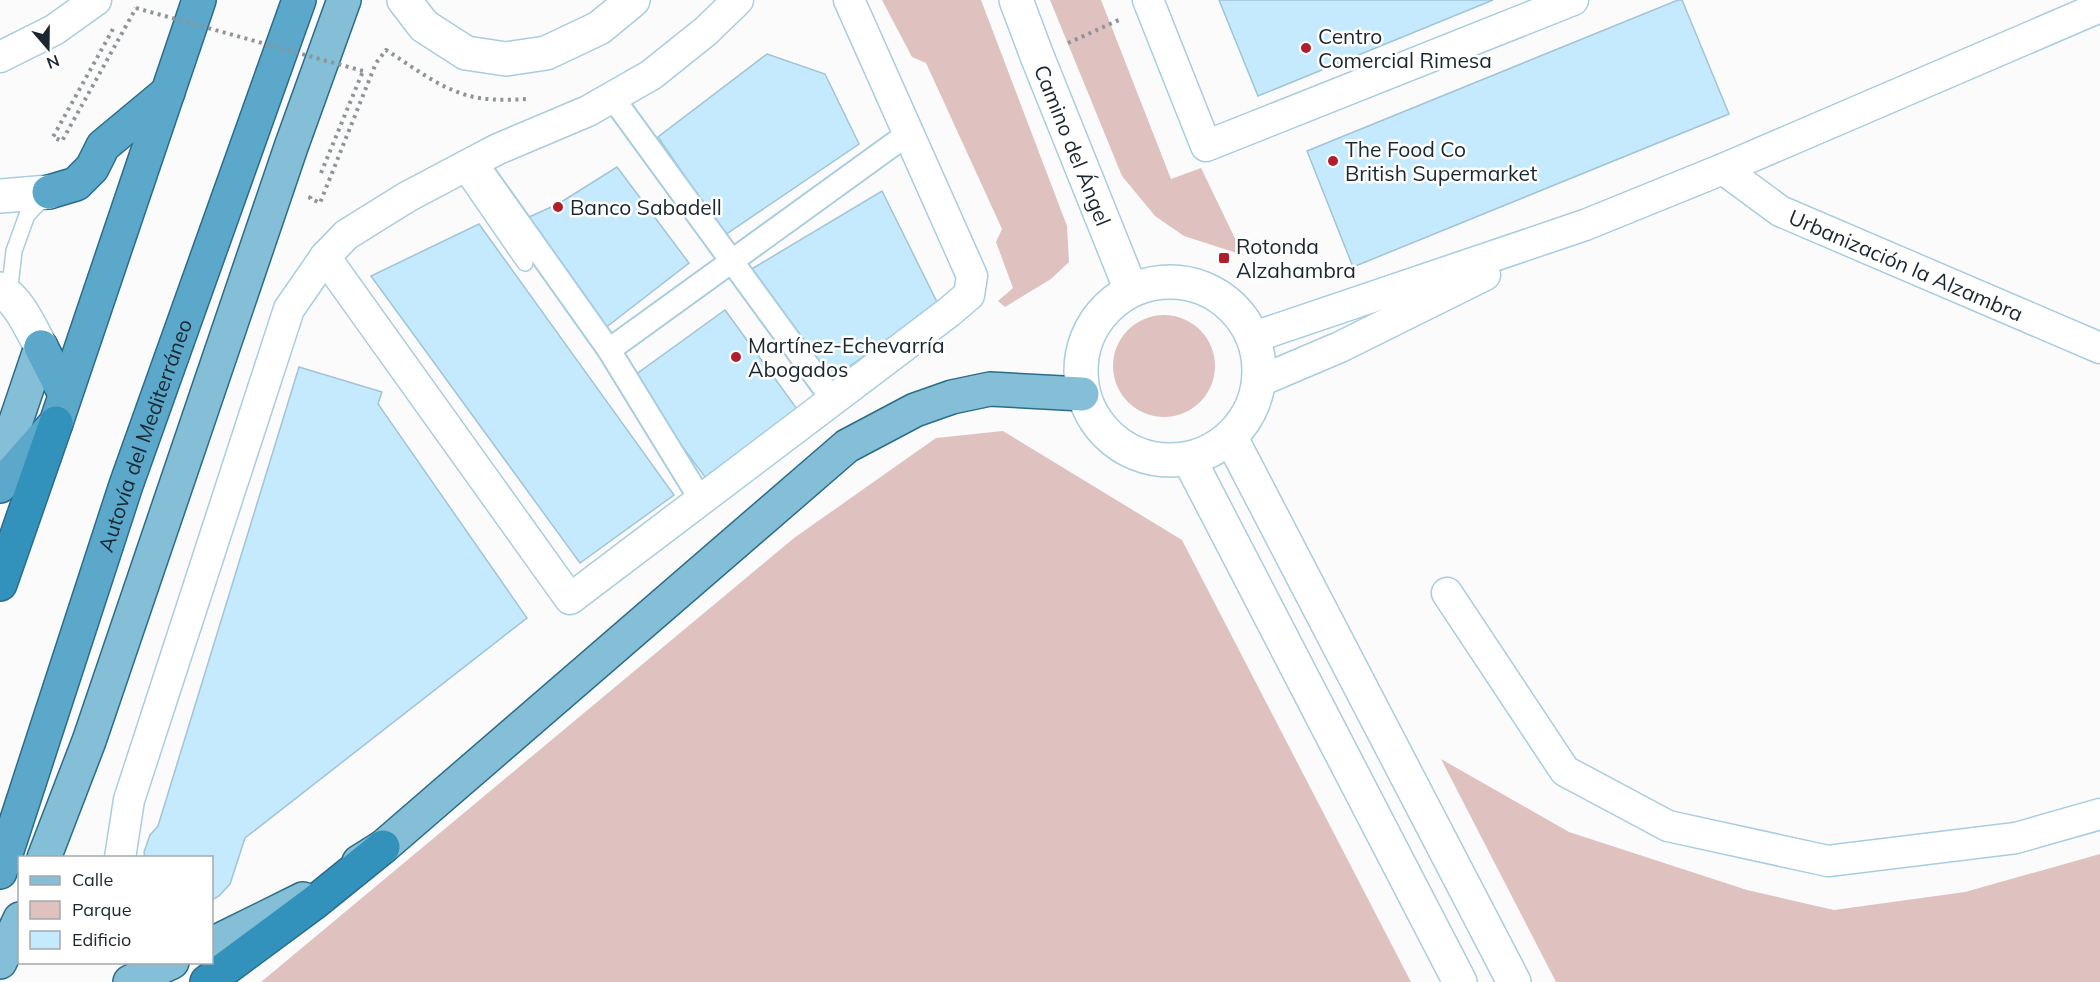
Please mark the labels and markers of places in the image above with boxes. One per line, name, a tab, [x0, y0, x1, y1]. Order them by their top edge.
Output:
place label: Centro Comercial Rimesa	[1318, 23, 1492, 73]
marker: Centro Comercial Rimesa	[1299, 41, 1313, 55]
place label: The Food Co British Supermarket	[1345, 136, 1537, 186]
marker: The Food Co British Supermarket	[1326, 154, 1340, 168]
place label: Banco Sabadell	[570, 194, 722, 220]
marker: Banco Sabadell	[551, 200, 565, 214]
place label: Rotonda Alzahambra	[1236, 233, 1356, 283]
marker: Rotonda Alzahambra	[1217, 251, 1231, 265]
place label: Martínez-Echevarría Abogados	[748, 332, 945, 382]
marker: Martínez-Echevarría Abogados	[729, 350, 743, 364]

